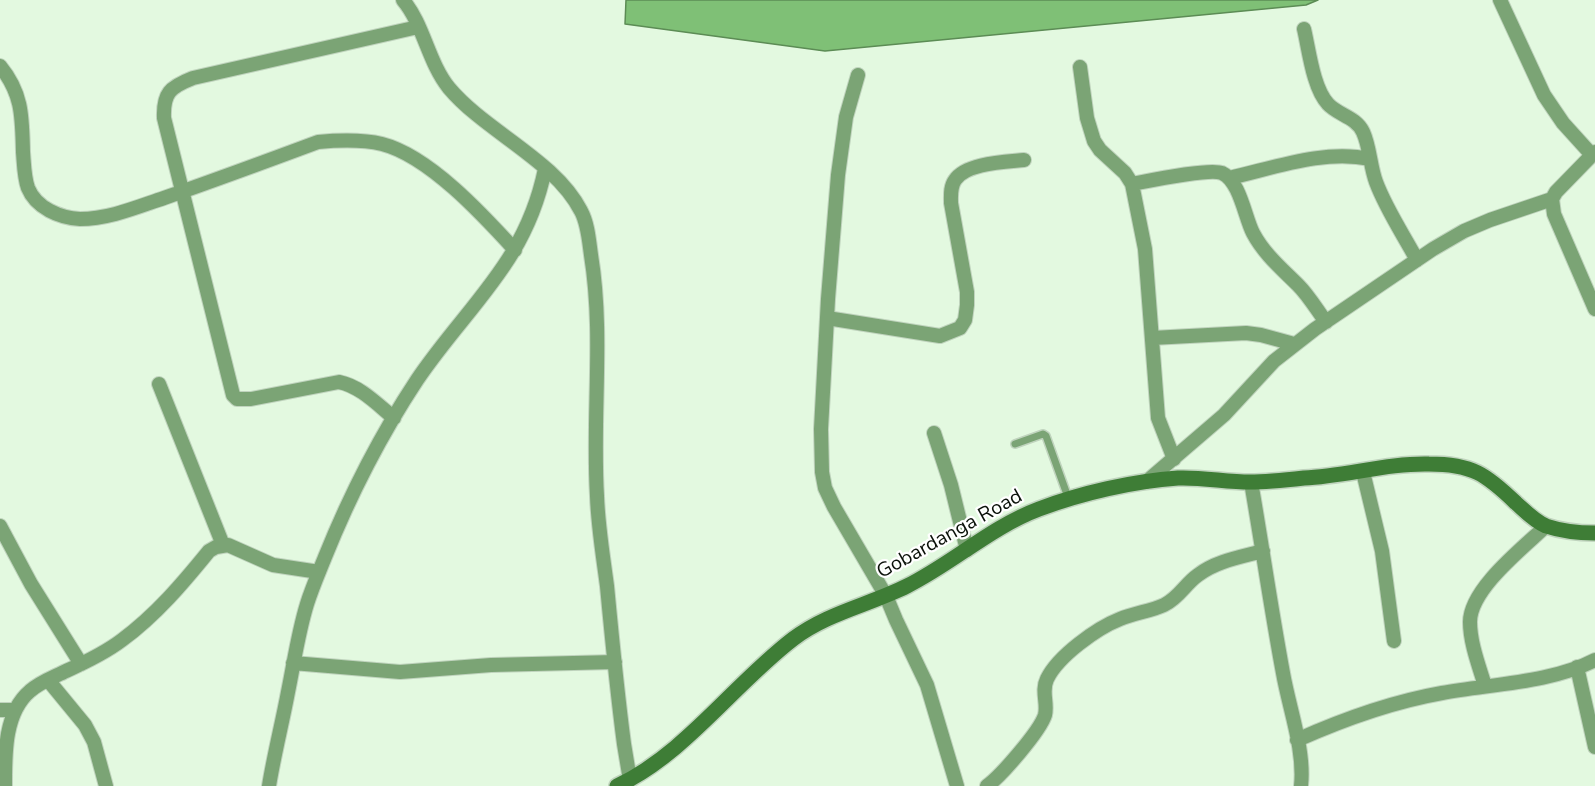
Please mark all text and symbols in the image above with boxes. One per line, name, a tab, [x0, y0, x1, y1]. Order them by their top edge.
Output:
street label: Gobardanga Road	[873, 485, 1027, 585]

